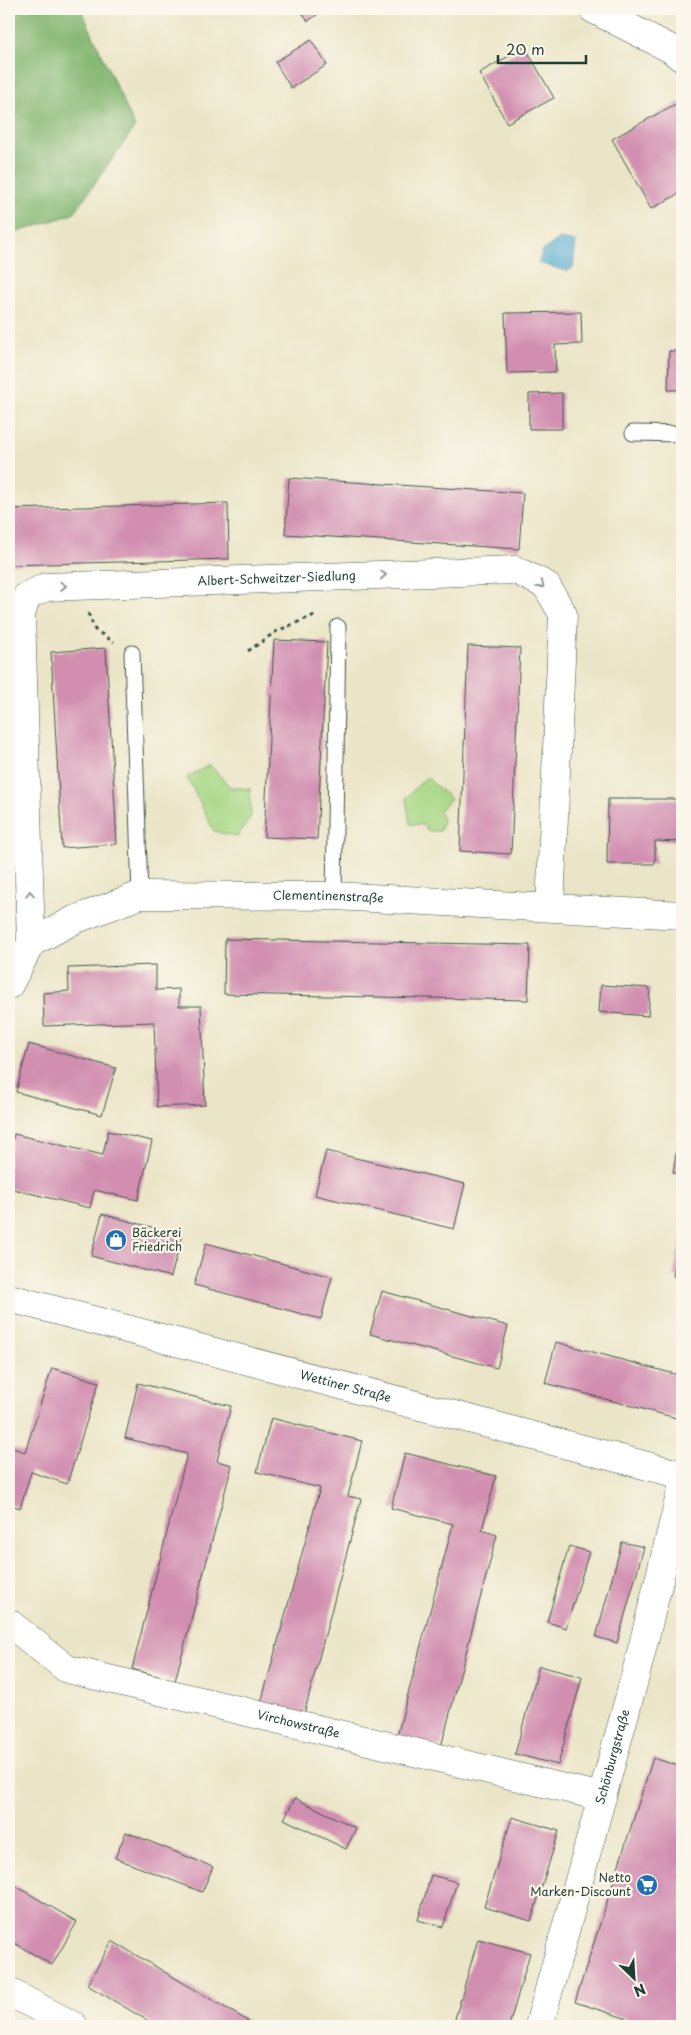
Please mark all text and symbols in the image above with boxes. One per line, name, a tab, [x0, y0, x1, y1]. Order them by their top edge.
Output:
scale bar	[498, 32, 586, 64]
text: 20 m	[506, 37, 545, 60]
street label: Albert-Schweitzer-Siedlung	[197, 566, 356, 589]
one-way arrow	[380, 569, 388, 580]
one-way arrow	[536, 579, 545, 588]
one-way arrow	[60, 581, 68, 592]
street label: Clementinenstraße	[273, 886, 384, 907]
one-way arrow	[24, 890, 35, 898]
place label: Bäckerei Friedrich	[132, 1223, 182, 1255]
shop icon: Bäckerei Friedrich	[104, 1228, 128, 1252]
street label: Wettiner Straße	[298, 1365, 393, 1406]
street label: Virchowstraße	[256, 1705, 342, 1742]
street label: Schönburgstraße	[590, 1707, 634, 1806]
place label: Netto Marken-Discount	[530, 1868, 631, 1900]
supermarket icon: Netto Marken-Discount	[635, 1873, 659, 1897]
north arrow	[608, 1952, 658, 2002]
text: N	[630, 1978, 649, 2002]

